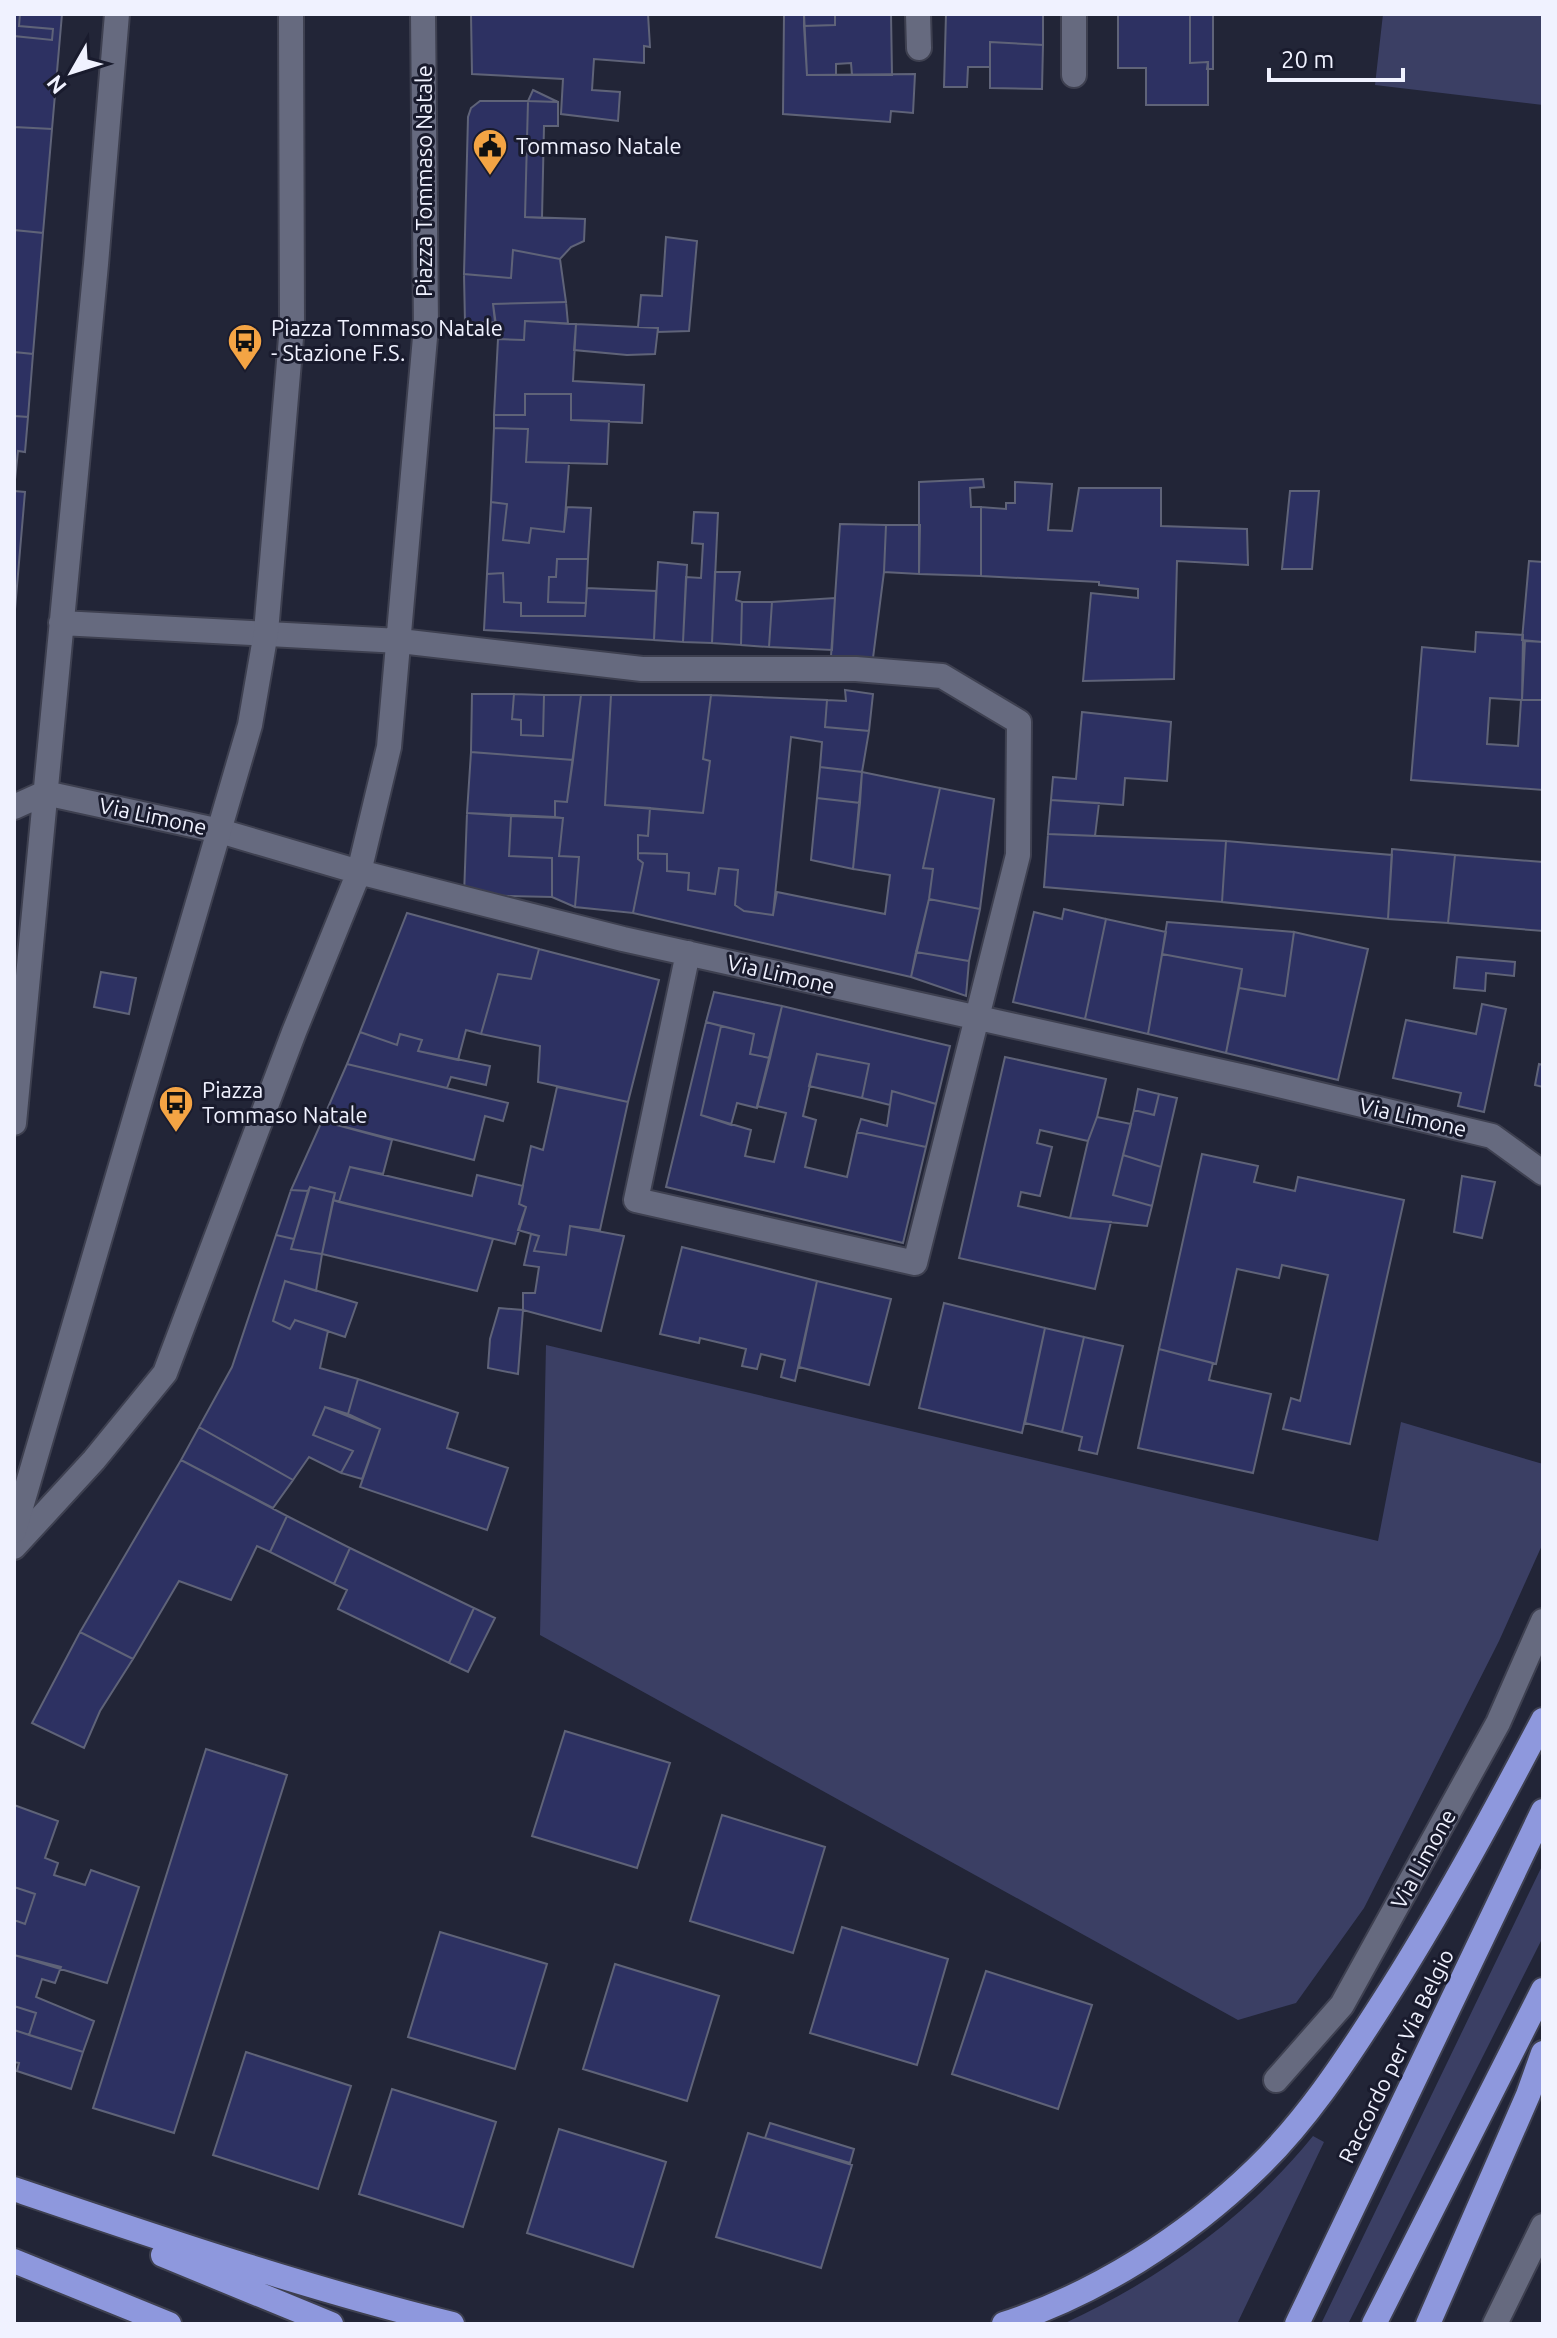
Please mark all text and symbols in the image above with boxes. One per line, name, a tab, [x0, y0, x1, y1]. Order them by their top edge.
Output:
north arrow	[32, 32, 112, 112]
scale bar	[1269, 32, 1403, 82]
text: 20 m	[1281, 46, 1334, 73]
street label: Piazza Tommaso Natale	[411, 65, 436, 297]
text: N	[41, 71, 71, 99]
public building icon: Tommaso Natale	[471, 127, 509, 177]
place label: Tommaso Natale	[516, 133, 682, 158]
place label: Piazza Tommaso Natale - Stazione F.S.	[271, 315, 503, 365]
bus stop icon: Piazza Tommaso Natale - Stazione F.S.	[226, 322, 264, 372]
street label: Via Limone	[97, 792, 209, 839]
street label: Via Limone	[725, 949, 837, 998]
place label: Piazza Tommaso Natale	[202, 1077, 368, 1127]
bus stop icon: Piazza Tommaso Natale	[157, 1084, 195, 1134]
street label: Via Limone	[1357, 1092, 1469, 1141]
street label: Via Limone	[1385, 1805, 1460, 1913]
street label: Raccordo per Via Belgio	[1333, 1945, 1458, 2167]

